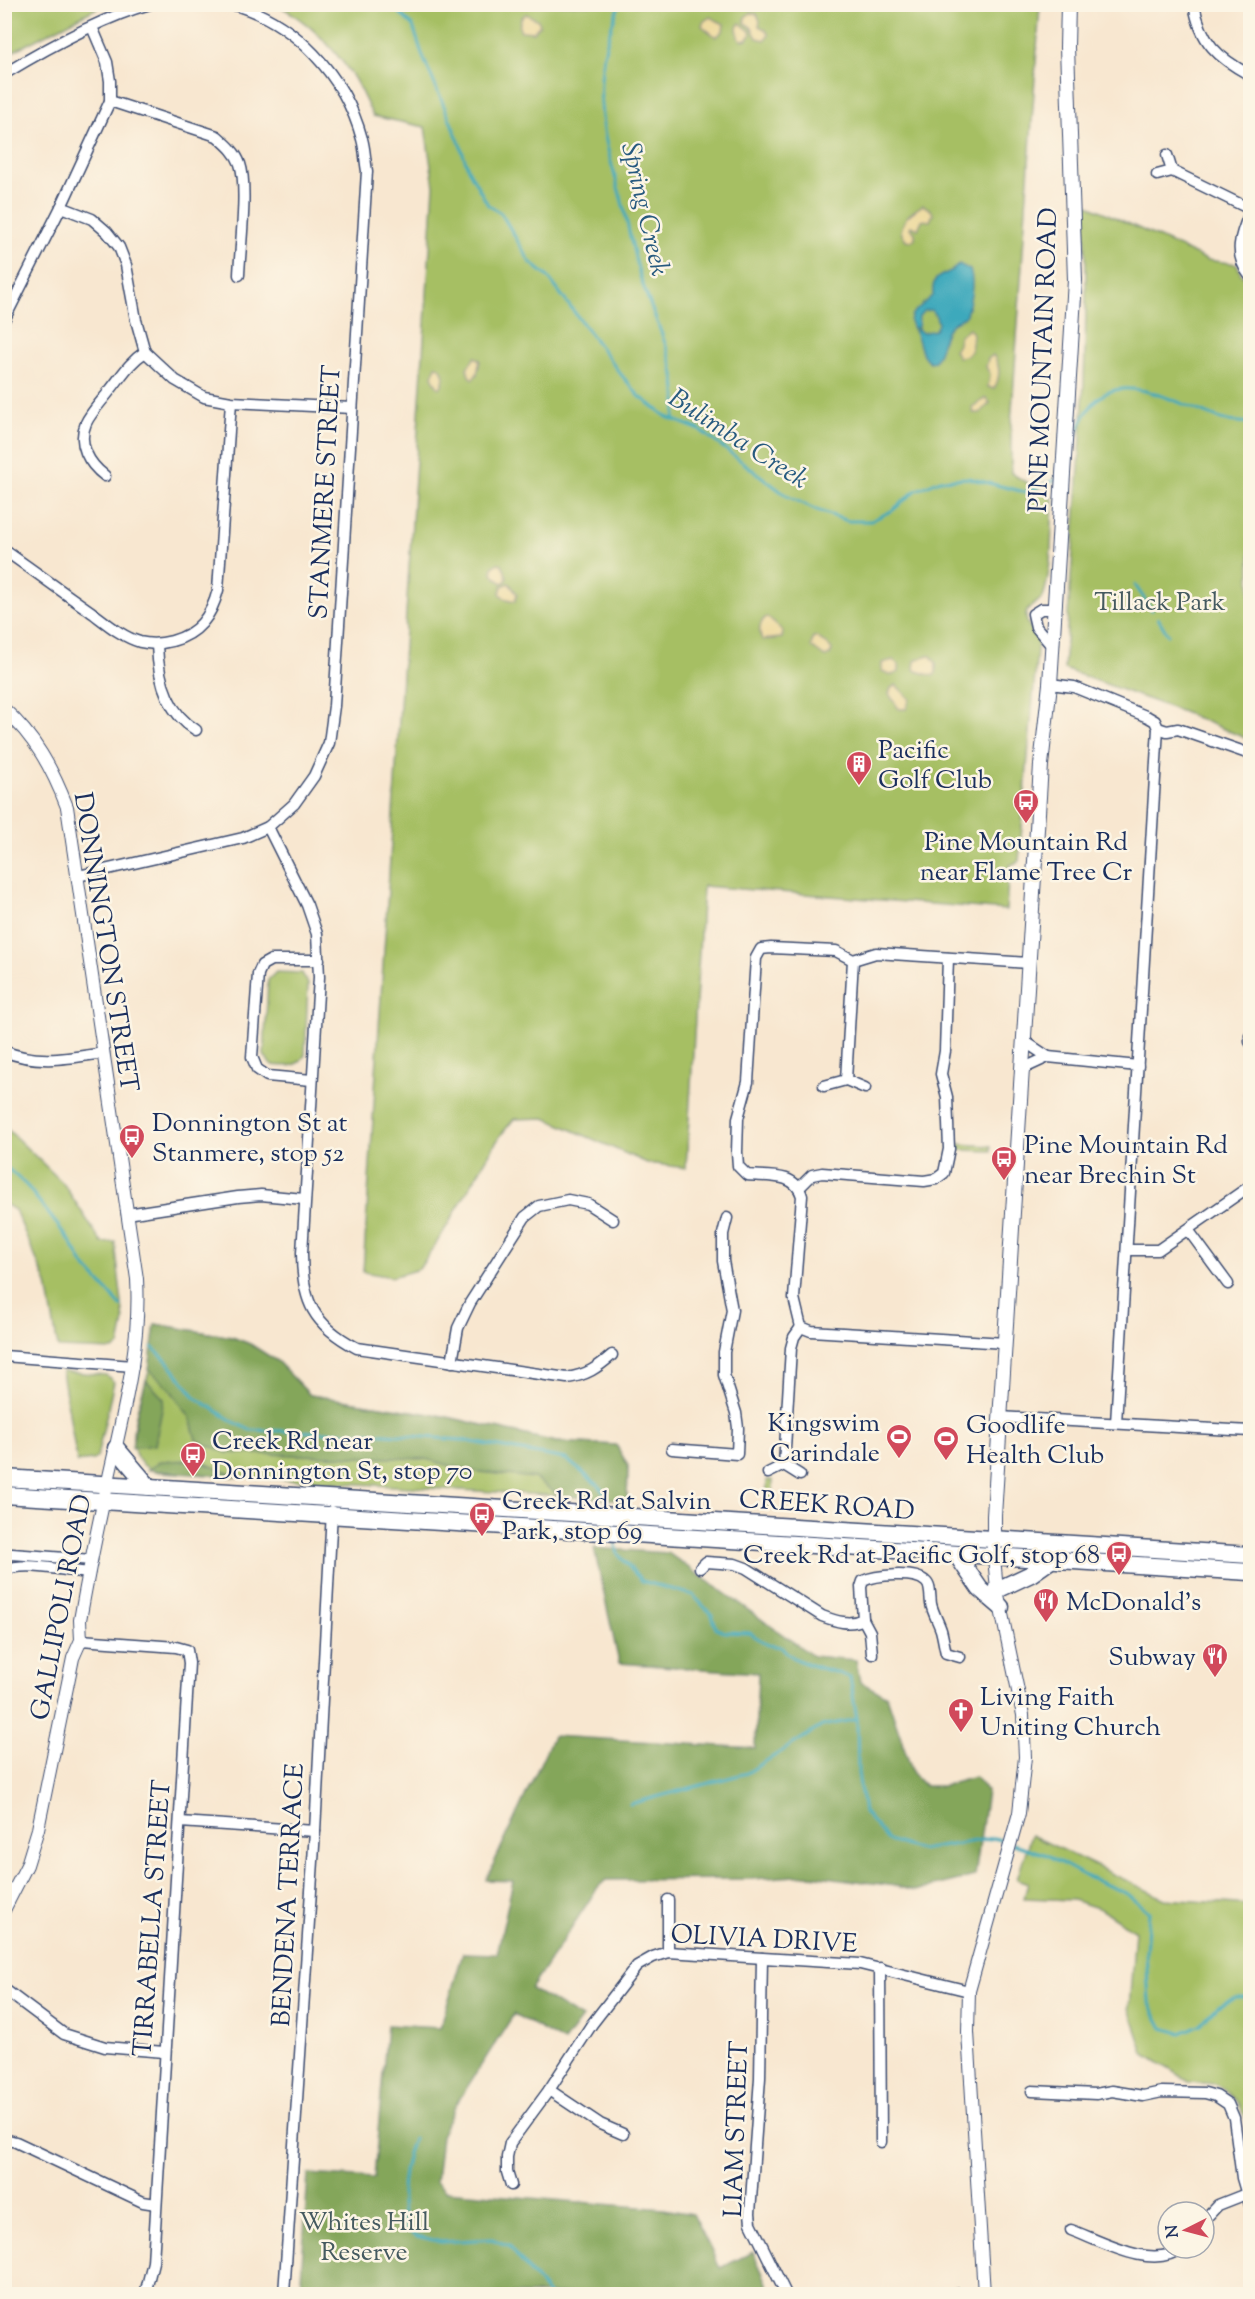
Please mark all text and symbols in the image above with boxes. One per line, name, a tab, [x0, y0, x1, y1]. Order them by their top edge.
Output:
water label: Spring Creek	[609, 139, 678, 280]
street label: PINE MOUNTAIN ROAD	[1021, 207, 1068, 513]
street label: STANMERE STREET	[301, 364, 352, 620]
water label: Bulimba Creek	[660, 380, 815, 500]
park label: Tillack Park	[1094, 585, 1226, 622]
place label: Pacific Golf Club	[878, 733, 992, 800]
building icon: Pacific Golf Club	[844, 749, 874, 787]
bus stop icon: Pine Mountain Rd near Flame Tree Cr	[1011, 787, 1041, 825]
street label: DONNINGTON STREET	[63, 790, 146, 1095]
place label: Pine Mountain Rd near Flame Tree Cr	[920, 825, 1133, 892]
place label: Donnington St at Stanmere, stop 52	[152, 1106, 347, 1173]
bus stop icon: Donnington St at Stanmere, stop 52	[117, 1122, 147, 1160]
place label: Pine Mountain Rd near Brechin St	[1024, 1128, 1228, 1195]
bus stop icon: Pine Mountain Rd near Brechin St	[989, 1144, 1019, 1182]
place label: Kingswim Carindale	[767, 1406, 880, 1473]
place label: Goodlife Health Club	[966, 1408, 1104, 1475]
sports icon: Kingswim Carindale	[884, 1422, 914, 1460]
place label: Creek Rd near Donnington St, stop 70	[212, 1424, 473, 1491]
sports icon: Goodlife Health Club	[931, 1424, 961, 1462]
bus stop icon: Creek Rd near Donnington St, stop 70	[178, 1440, 208, 1478]
street label: CREEK ROAD	[738, 1482, 916, 1531]
place label: Creek Rd at Salvin Park, stop 69	[502, 1484, 711, 1551]
street label: GALLIPOLI ROAD	[22, 1491, 102, 1724]
bus stop icon: Creek Rd at Salvin Park, stop 69	[467, 1500, 497, 1538]
place label: Creek Rd at Pacific Golf, stop 68	[743, 1538, 1100, 1575]
bus stop icon: Creek Rd at Pacific Golf, stop 68	[1104, 1539, 1134, 1577]
place label: McDonald's	[1066, 1585, 1201, 1622]
restaurant icon: McDonald's	[1031, 1586, 1061, 1624]
place label: Subway	[1108, 1640, 1196, 1677]
restaurant icon: Subway	[1200, 1641, 1230, 1679]
place label: Living Faith Uniting Church	[980, 1680, 1161, 1747]
church icon: Living Faith Uniting Church	[946, 1696, 976, 1734]
street label: BENDENA TERRACE	[264, 1762, 315, 2028]
street label: TIRRABELLA STREET	[125, 1778, 182, 2058]
street label: OLIVIA DRIVE	[670, 1917, 859, 1964]
street label: LIAM STREET	[716, 2040, 759, 2218]
north arrow	[1156, 2200, 1216, 2260]
park label: Whites Hill Reserve	[299, 2205, 429, 2272]
text: N	[1161, 2224, 1186, 2239]

